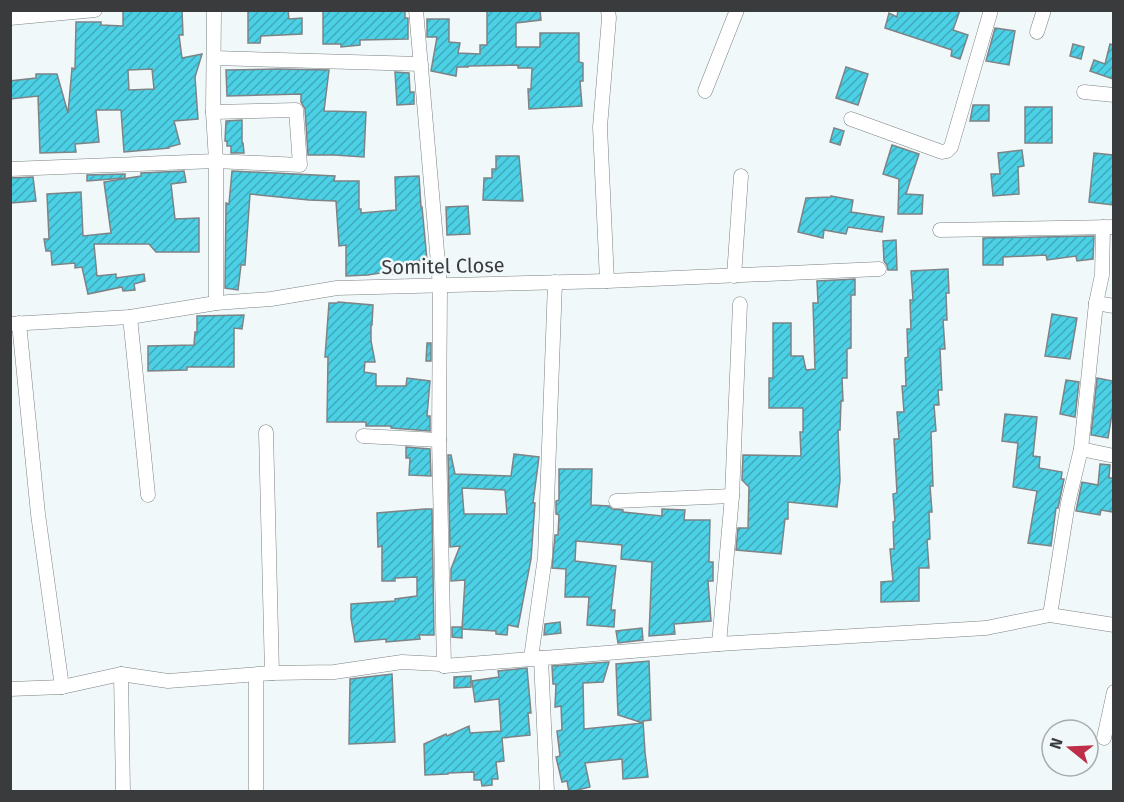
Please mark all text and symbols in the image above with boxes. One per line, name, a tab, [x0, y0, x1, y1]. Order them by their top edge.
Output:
street label: Somitel Close	[381, 253, 505, 279]
north arrow	[1040, 718, 1100, 778]
text: N	[1046, 736, 1067, 751]

